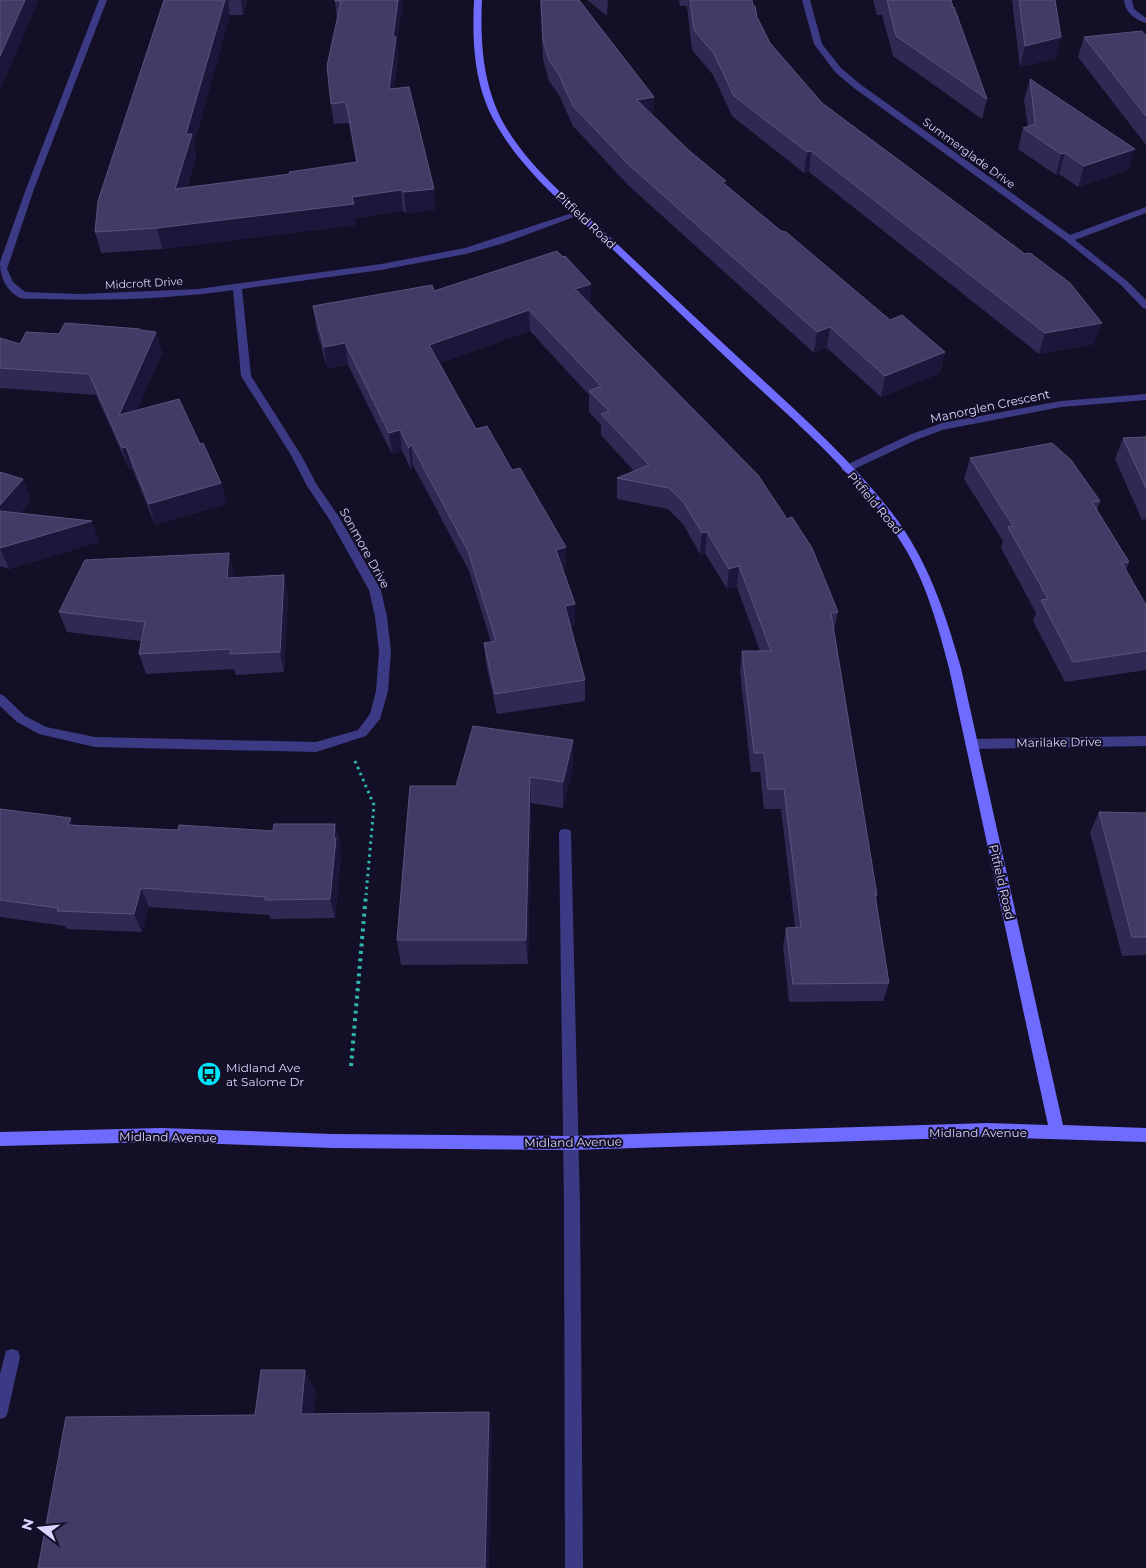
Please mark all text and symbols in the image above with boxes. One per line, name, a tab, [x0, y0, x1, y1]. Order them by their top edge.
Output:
street label: Summerglade Drive	[920, 115, 1018, 192]
street label: Pitfield Road	[553, 188, 619, 252]
street label: Midcroft Drive	[105, 274, 184, 292]
street label: Manorglen Crescent	[929, 386, 1051, 426]
street label: Pitfield Road	[845, 469, 905, 537]
street label: Sonmore Drive	[337, 505, 393, 591]
street label: Marilake Drive	[1016, 734, 1102, 750]
street label: Pitfield Road	[986, 843, 1018, 921]
place label: Midland Ave at Salome Dr	[226, 1060, 304, 1089]
bus stop icon: Midland Ave at Salome Dr	[196, 1061, 222, 1087]
street label: Midland Avenue	[929, 1125, 1027, 1140]
street label: Midland Avenue	[119, 1129, 217, 1145]
street label: Midland Avenue	[524, 1134, 622, 1150]
north arrow	[15, 1503, 65, 1553]
text: N	[17, 1516, 38, 1532]

